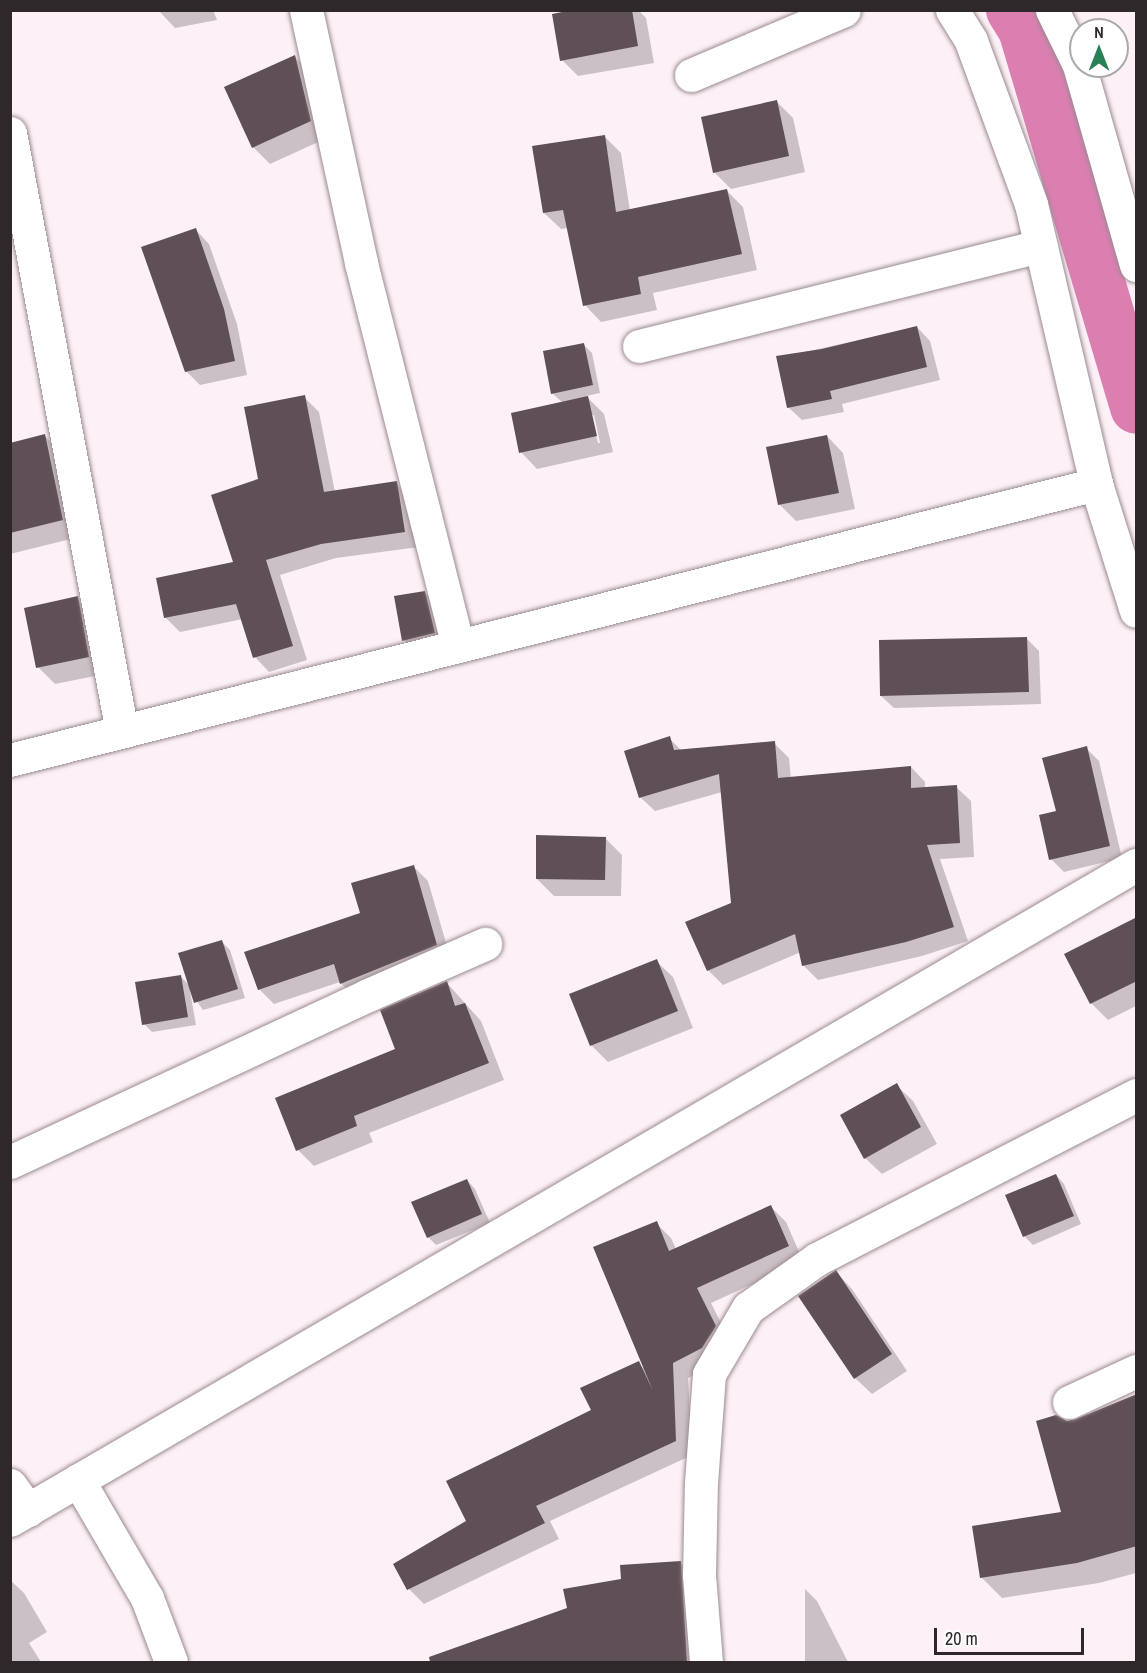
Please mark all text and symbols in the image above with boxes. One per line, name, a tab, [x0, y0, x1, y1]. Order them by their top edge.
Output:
north arrow	[1069, 18, 1129, 78]
text: N	[1094, 21, 1104, 43]
scale bar	[937, 1616, 1087, 1654]
text: 20 m	[945, 1626, 978, 1651]

